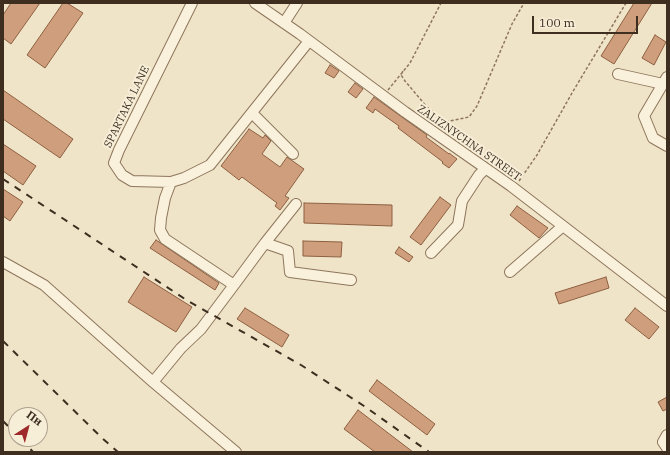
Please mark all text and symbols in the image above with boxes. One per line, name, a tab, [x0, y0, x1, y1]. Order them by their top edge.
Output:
scale bar	[534, 8, 640, 34]
text: 100 m	[539, 15, 575, 30]
street label: SPARTAKA LANE	[101, 64, 153, 150]
street label: ZALIZNYCHNA STREET	[415, 102, 523, 184]
north arrow	[8, 407, 48, 447]
text: Пн	[24, 408, 45, 429]

